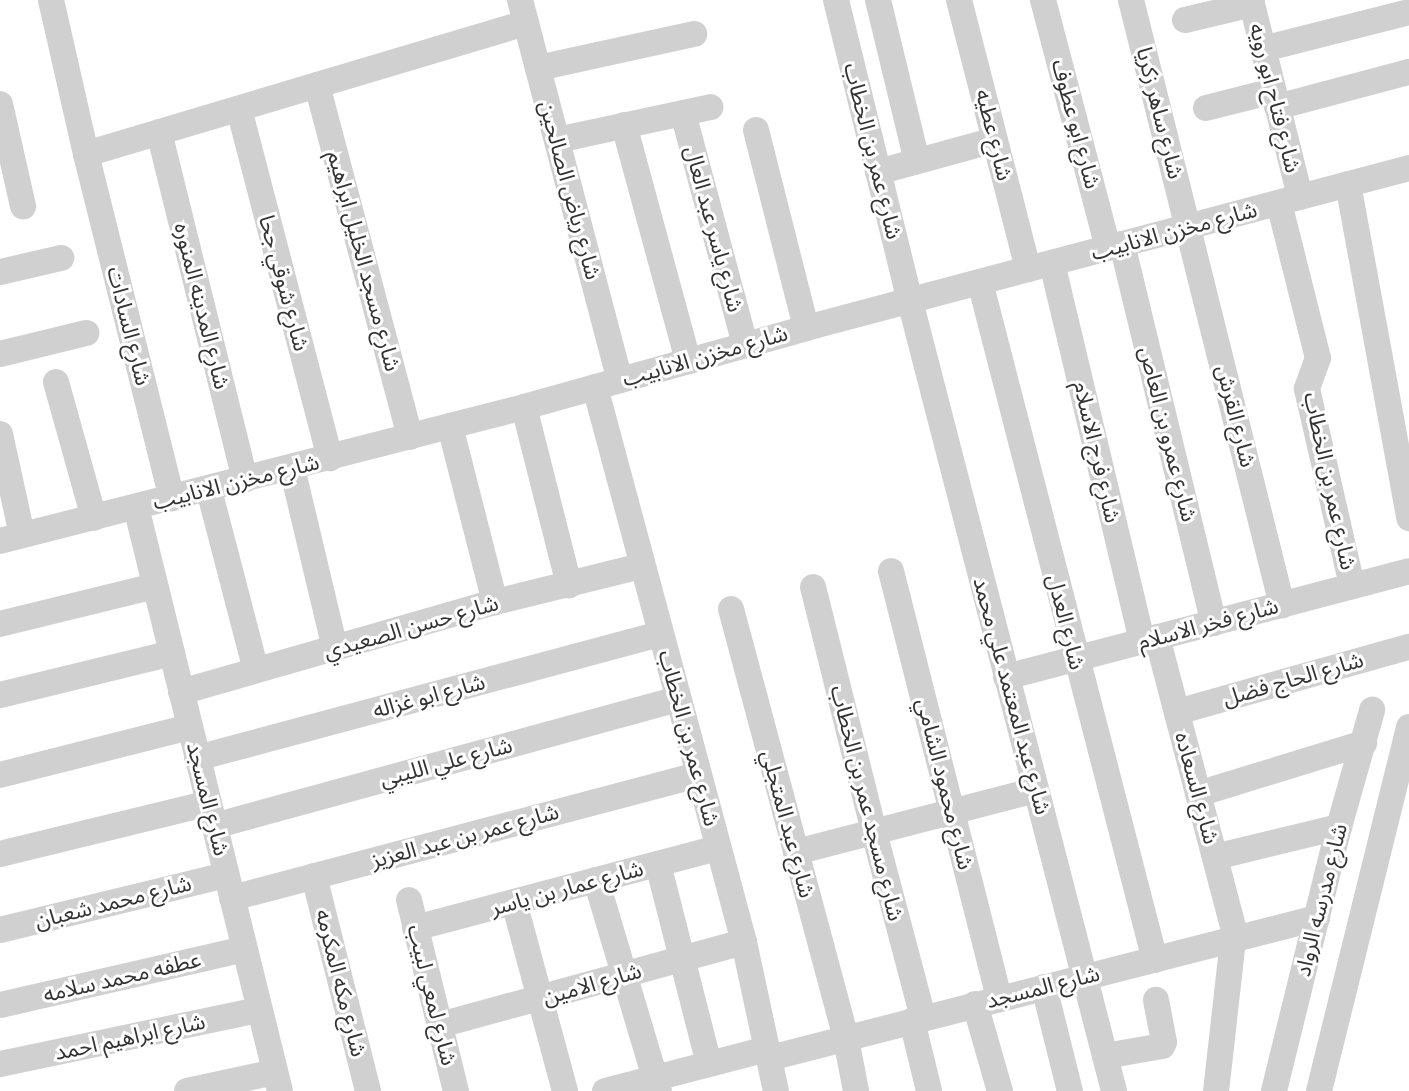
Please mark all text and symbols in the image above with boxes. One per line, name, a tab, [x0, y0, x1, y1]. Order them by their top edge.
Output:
street label: شارع فتاح ابو رويه	[1244, 21, 1306, 175]
street label: شارع ساهر زكريا	[1131, 44, 1189, 182]
street label: شارع ابو عطوف	[1046, 56, 1106, 192]
street label: شارع عمر بن الخطاب	[838, 60, 908, 242]
street label: شارع عطيه	[970, 86, 1018, 184]
street label: شارع رياض الصالحين	[533, 98, 607, 282]
street label: شارع ياسر عبد العال	[679, 143, 749, 315]
street label: شارع مسجد الخليل ابراهيم	[322, 148, 406, 374]
street label: شارع مخزن الانابيب	[1088, 196, 1260, 266]
street label: شارع شوقي جحا	[253, 212, 315, 354]
street label: شارع المدينه المنوره	[169, 220, 235, 392]
street label: شارع السادات	[101, 264, 157, 388]
street label: شارع مخزن الانابيب	[619, 320, 791, 392]
street label: شارع عمرو بن العاص	[1133, 344, 1203, 524]
street label: شارع القرش	[1211, 362, 1261, 470]
street label: شارع فرج الاسلام	[1068, 379, 1126, 525]
street label: شارع عمر بن الخطاب	[1298, 390, 1362, 572]
street label: شارع مخزن الانابيب	[150, 449, 322, 515]
street label: شارع العدل	[1041, 572, 1091, 672]
street label: شارع عبد المعتمد علي محمد	[968, 574, 1056, 818]
street label: شارع حسن الصعيدي	[321, 589, 501, 665]
street label: شارع فخر الاسلام	[1135, 593, 1281, 655]
street label: شارع الحاج فضل	[1220, 646, 1366, 712]
street label: شارع عمر بن الخطاب	[653, 647, 725, 829]
street label: شارع ابو غزاله	[370, 668, 488, 724]
street label: شارع مسجد عمر بن الخطاب	[825, 682, 909, 924]
street label: شارع محمود الشامي	[911, 696, 979, 872]
street label: شارع السعاده	[1169, 729, 1225, 847]
street label: شارع علي الليبي	[377, 732, 515, 792]
street label: شارع المسجد	[181, 740, 235, 858]
street label: شارع عبد المتجلي	[756, 747, 820, 901]
street label: شارع عمر بن عبد العزيز	[368, 798, 562, 874]
street label: شارع مدرسه الرواد	[1289, 821, 1353, 979]
street label: شارع عمار بن ياسر	[488, 855, 646, 921]
street label: شارع محمد شعبان	[32, 870, 194, 934]
street label: شارع مكه المكرمه	[310, 906, 372, 1060]
street label: شارع لمعي لبيب	[402, 922, 462, 1068]
street label: عطفه محمد سلامه	[41, 946, 203, 1008]
street label: شارع الامين	[539, 957, 645, 1011]
street label: شارع المسجد	[984, 960, 1102, 1014]
street label: شارع ابراهيم احمد	[52, 1008, 208, 1066]

